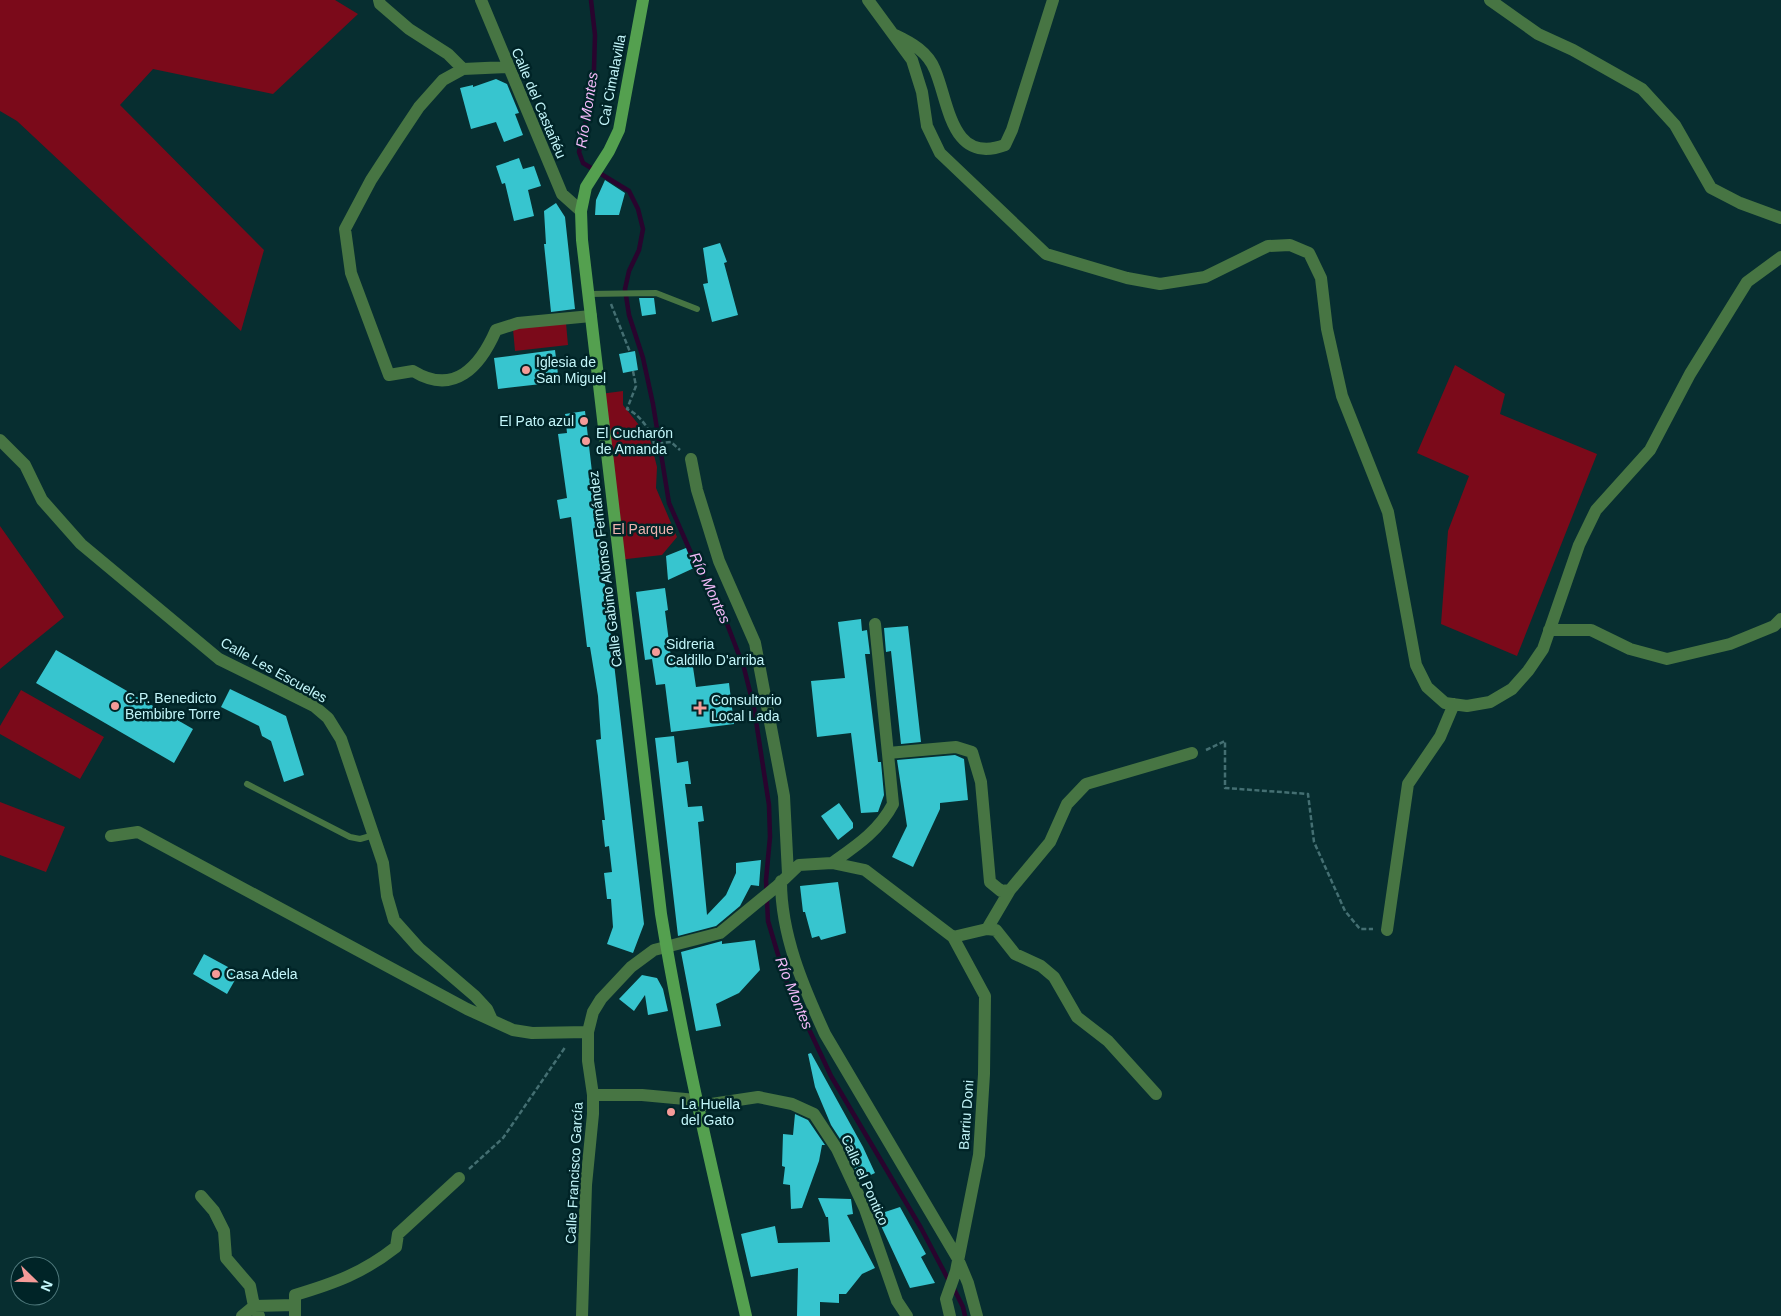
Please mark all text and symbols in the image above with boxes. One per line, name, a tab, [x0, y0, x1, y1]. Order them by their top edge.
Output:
street label: Cai Cimalavilla	[595, 33, 629, 127]
street label: Calle del Castañéu	[509, 45, 569, 161]
water label: Río Montes	[572, 70, 601, 149]
place label: Iglesia de San Miguel	[536, 354, 606, 386]
marker: Iglesia de San Miguel	[520, 364, 532, 376]
place label: El Pato azul	[499, 413, 574, 429]
marker: El Pato azul	[578, 415, 590, 427]
place label: El Cucharón de Amanda	[596, 425, 673, 457]
marker: El Cucharón de Amanda	[580, 435, 592, 447]
street label: Calle Gabino Alonso Fernández	[585, 470, 625, 668]
park label: El Parque	[612, 521, 674, 537]
water label: Río Montes	[687, 549, 735, 627]
street label: Calle Les Escueles	[218, 634, 330, 706]
place label: Sidreria Caldillo D'arriba	[666, 636, 765, 668]
marker: Sidreria Caldillo D'arriba	[650, 646, 662, 658]
place label: C.P. Benedicto Bembibre Torre	[125, 690, 221, 722]
place label: Consultorio Local Lada	[711, 692, 782, 724]
marker: C.P. Benedicto Bembibre Torre	[109, 700, 121, 712]
marker: Consultorio Local Lada	[693, 701, 707, 715]
water label: Río Montes	[772, 954, 817, 1032]
place label: Casa Adela	[226, 966, 298, 982]
marker: Casa Adela	[210, 968, 222, 980]
street label: Barriu Doni	[956, 1080, 976, 1150]
place label: La Huella del Gato	[681, 1096, 740, 1128]
street label: Calle Francisco García	[562, 1101, 586, 1245]
marker: La Huella del Gato	[665, 1106, 677, 1118]
street label: Calle el Pontico	[838, 1132, 892, 1228]
north arrow	[10, 1256, 60, 1306]
text: N	[38, 1278, 56, 1294]

